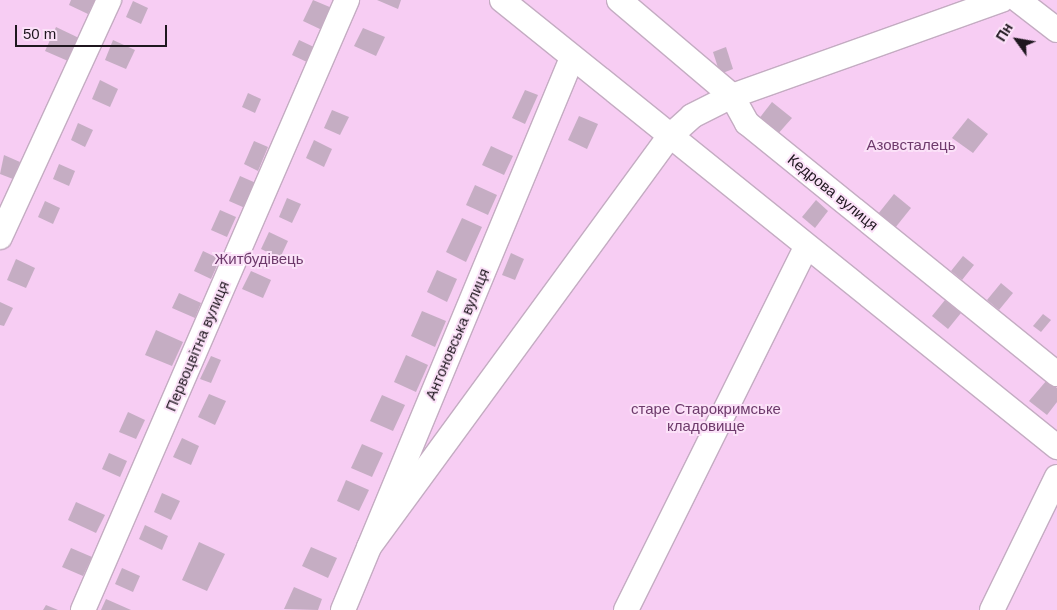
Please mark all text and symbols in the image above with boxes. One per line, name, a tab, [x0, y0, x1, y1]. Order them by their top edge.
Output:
scale bar	[18, 15, 170, 47]
north arrow	[992, 15, 1042, 65]
text: Пн	[993, 20, 1016, 44]
text: 50 m	[23, 25, 56, 42]
park label: Азовсталець	[867, 136, 955, 154]
street label: Кедрова вулиця	[784, 150, 882, 234]
park label: Житбудівець	[215, 250, 303, 268]
street label: Антоновська вулиця	[421, 266, 493, 402]
street label: Первоцвітна вулиця	[161, 278, 233, 414]
park label: старе Старокримське кладовище	[631, 399, 781, 434]

